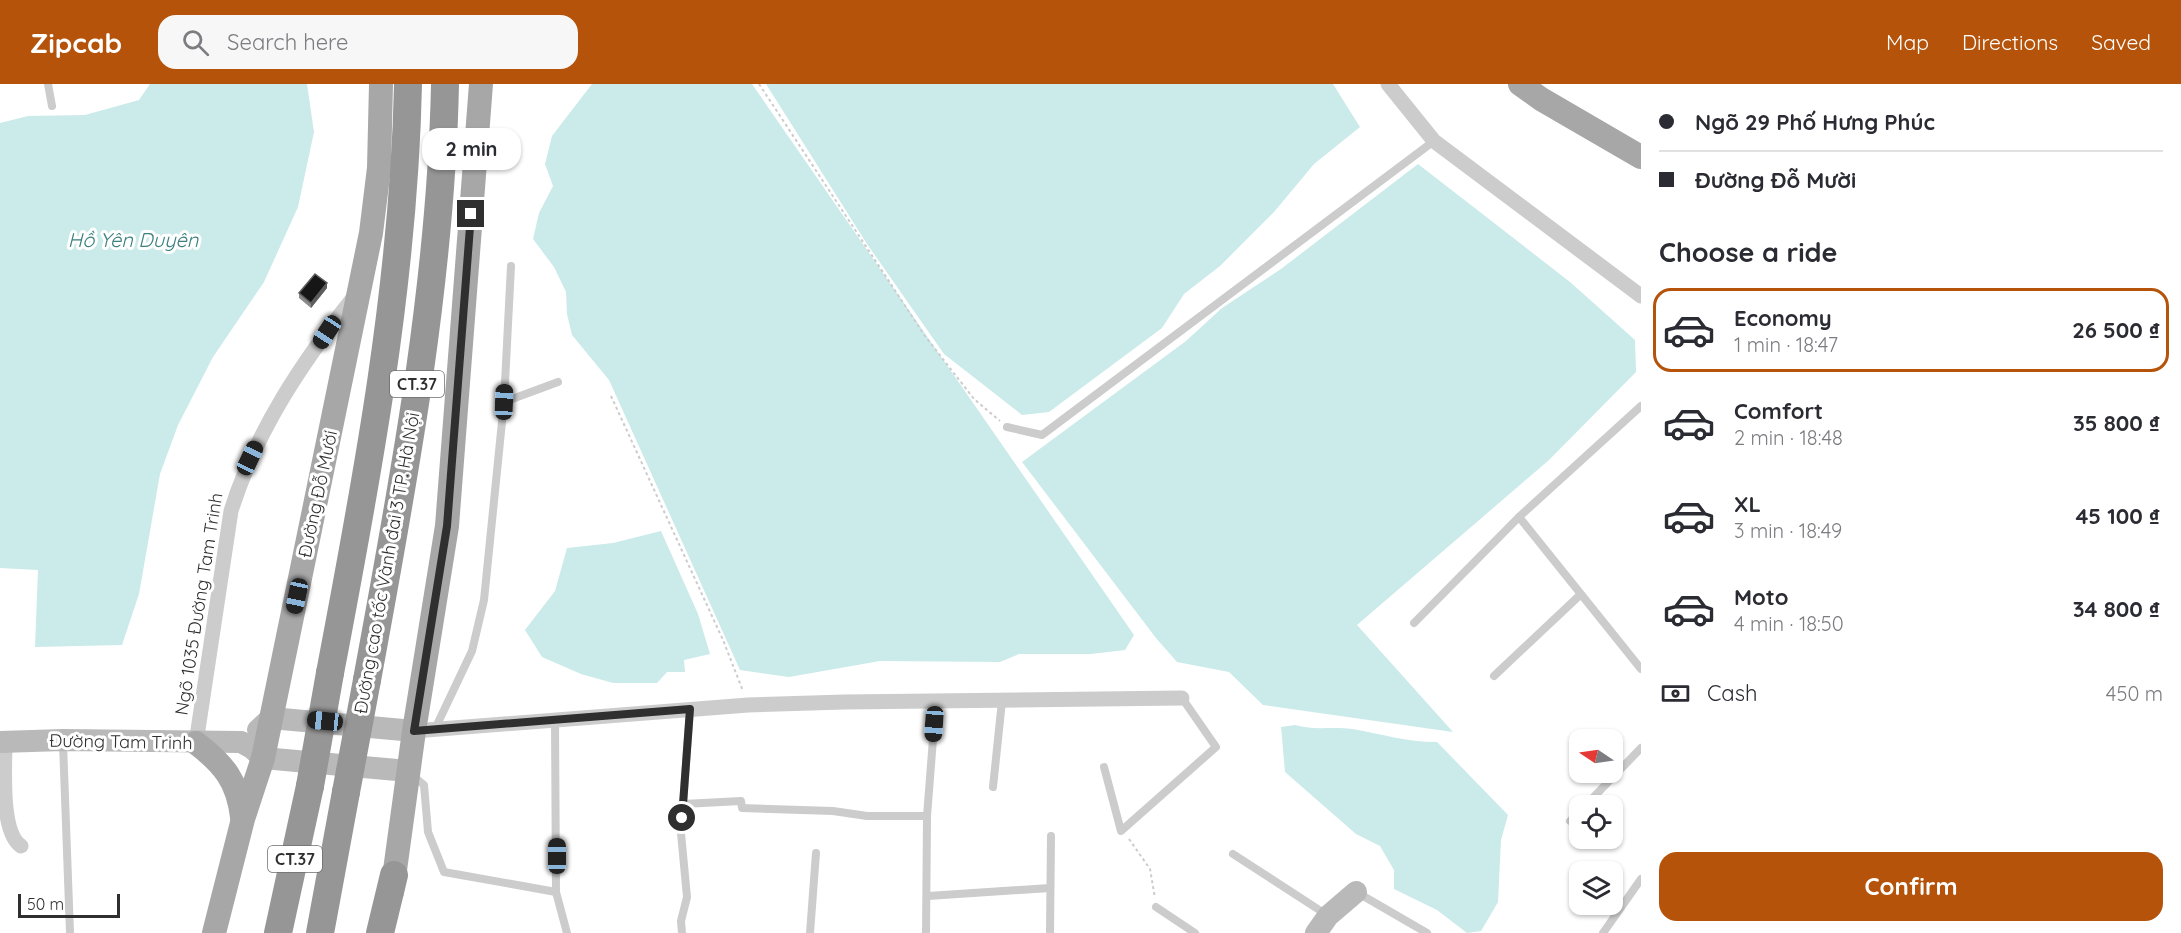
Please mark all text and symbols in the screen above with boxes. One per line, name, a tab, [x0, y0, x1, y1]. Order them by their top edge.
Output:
search box	[158, 15, 578, 69]
text: Zipcab	[30, 25, 122, 60]
icon: search	[179, 26, 212, 59]
text: Search here	[227, 28, 349, 56]
text: Map	[1886, 29, 1929, 55]
text: Directions	[1962, 29, 2058, 55]
text: Saved	[2091, 29, 2151, 55]
text: Ngõ 29 Phố Hưng Phúc	[1695, 108, 1935, 136]
callout: 2 min	[422, 127, 520, 169]
text: 2 min	[445, 136, 498, 161]
text: Đường Đỗ Mười	[1695, 166, 1856, 194]
route end	[457, 200, 484, 227]
water label: Hồ Yên Duyên	[68, 227, 199, 252]
text: Choose a ride	[1659, 235, 1837, 269]
icon: car	[1662, 303, 1716, 357]
text: Economy	[1734, 304, 1832, 332]
car	[310, 312, 344, 352]
text: 26 500 ₫	[2072, 316, 2160, 344]
text: 1 min · 18:47	[1734, 332, 1838, 357]
road number: CT.37	[390, 371, 444, 397]
car	[494, 384, 514, 420]
icon: car	[1662, 396, 1716, 450]
text: Comfort	[1734, 397, 1823, 425]
text: 35 800 ₫	[2073, 409, 2160, 437]
street label: Đường cao tốc Vành đai 3 TP. Hà Nội	[349, 410, 424, 715]
text: 2 min · 18:48	[1734, 425, 1843, 450]
street label: Đường Đỗ Mười	[293, 428, 342, 559]
car	[234, 438, 266, 478]
icon: car	[1662, 489, 1716, 543]
text: XL	[1734, 490, 1761, 518]
street label: Ngõ 1035 Đường Tam Trinh	[170, 491, 227, 717]
text: 45 100 ₫	[2075, 502, 2160, 530]
text: 3 min · 18:49	[1734, 518, 1842, 543]
car	[284, 577, 310, 615]
icon: car	[1662, 582, 1716, 636]
text: Moto	[1734, 583, 1788, 611]
text: 34 800 ₫	[2073, 595, 2160, 623]
text: 4 min · 18:50	[1734, 611, 1844, 636]
icon: cash	[1659, 677, 1692, 710]
text: Cash	[1707, 679, 1758, 707]
text: 450 m	[2106, 681, 2163, 706]
car	[924, 705, 944, 743]
car	[306, 710, 344, 732]
street label: Đường Tam Trinh	[49, 729, 193, 754]
north arrow	[1569, 729, 1623, 783]
map controls	[1569, 729, 1623, 915]
button: locate	[1569, 795, 1623, 849]
route start	[668, 804, 695, 831]
car	[548, 838, 566, 874]
road number: CT.37	[268, 846, 322, 872]
button: Confirm	[1659, 852, 2163, 921]
button: layers	[1569, 861, 1623, 915]
scale bar	[18, 891, 120, 918]
text: 50 m	[27, 894, 64, 914]

